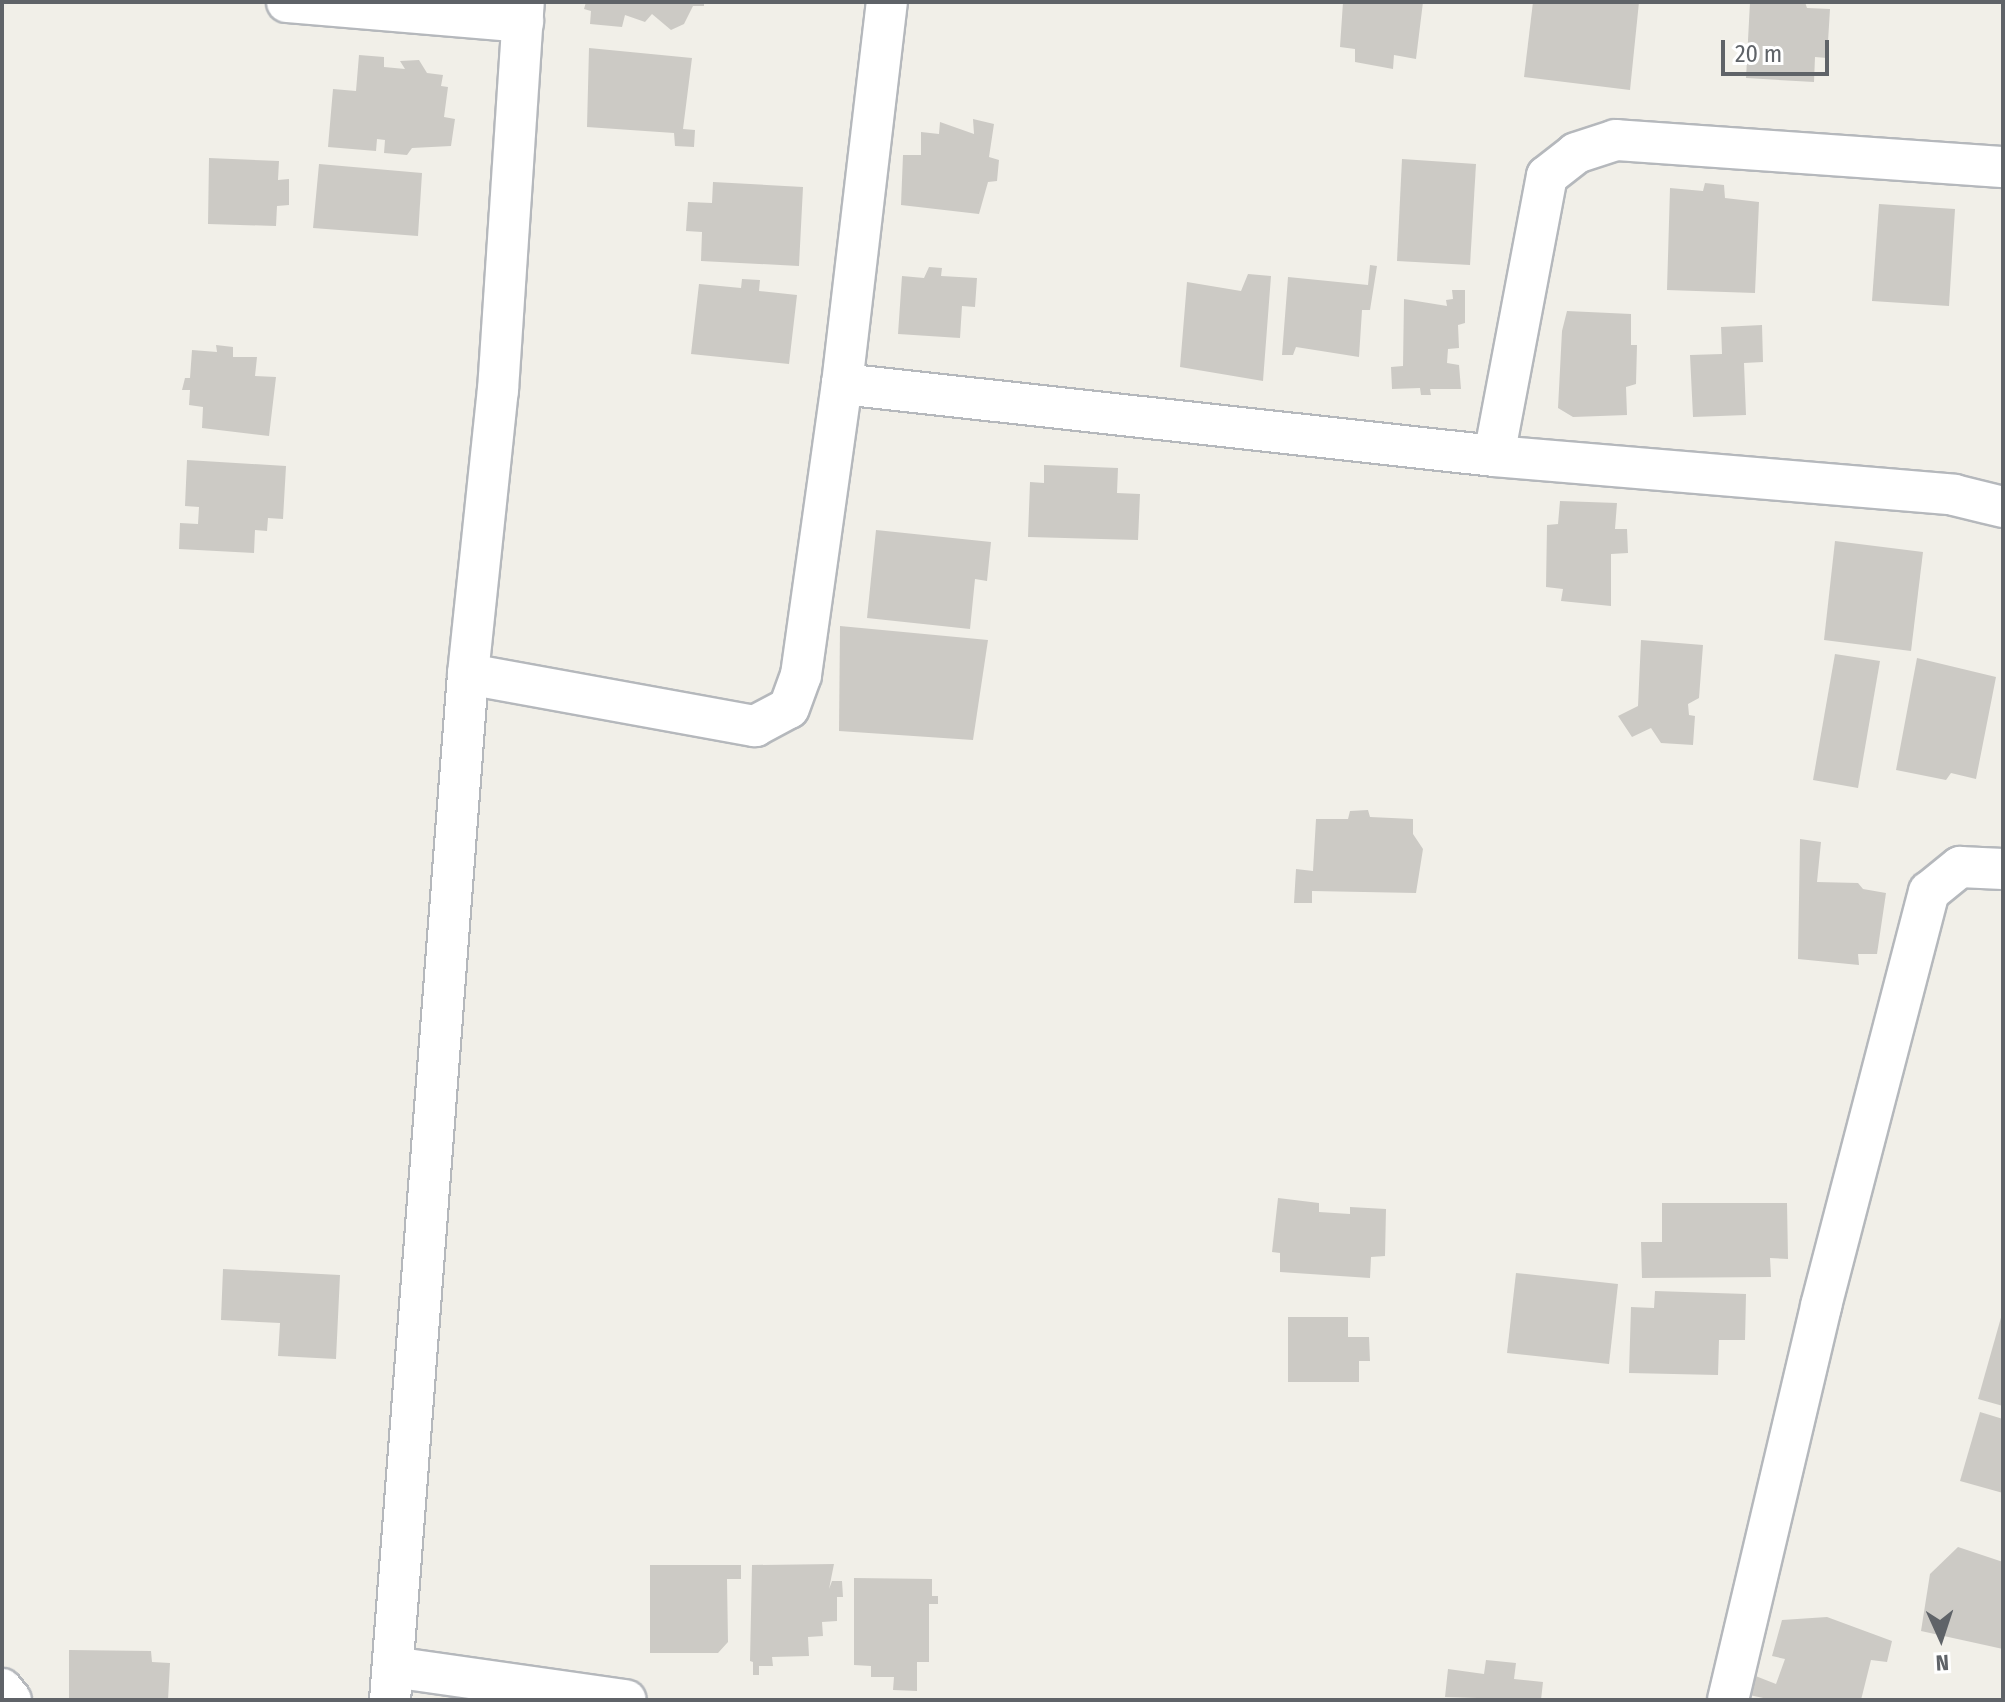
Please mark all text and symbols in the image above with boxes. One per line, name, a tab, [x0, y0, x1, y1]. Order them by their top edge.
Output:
scale bar	[1725, 24, 1833, 74]
text: 20 m	[1735, 40, 1782, 68]
north arrow	[1901, 1598, 1981, 1678]
text: N	[1935, 1649, 1950, 1676]

